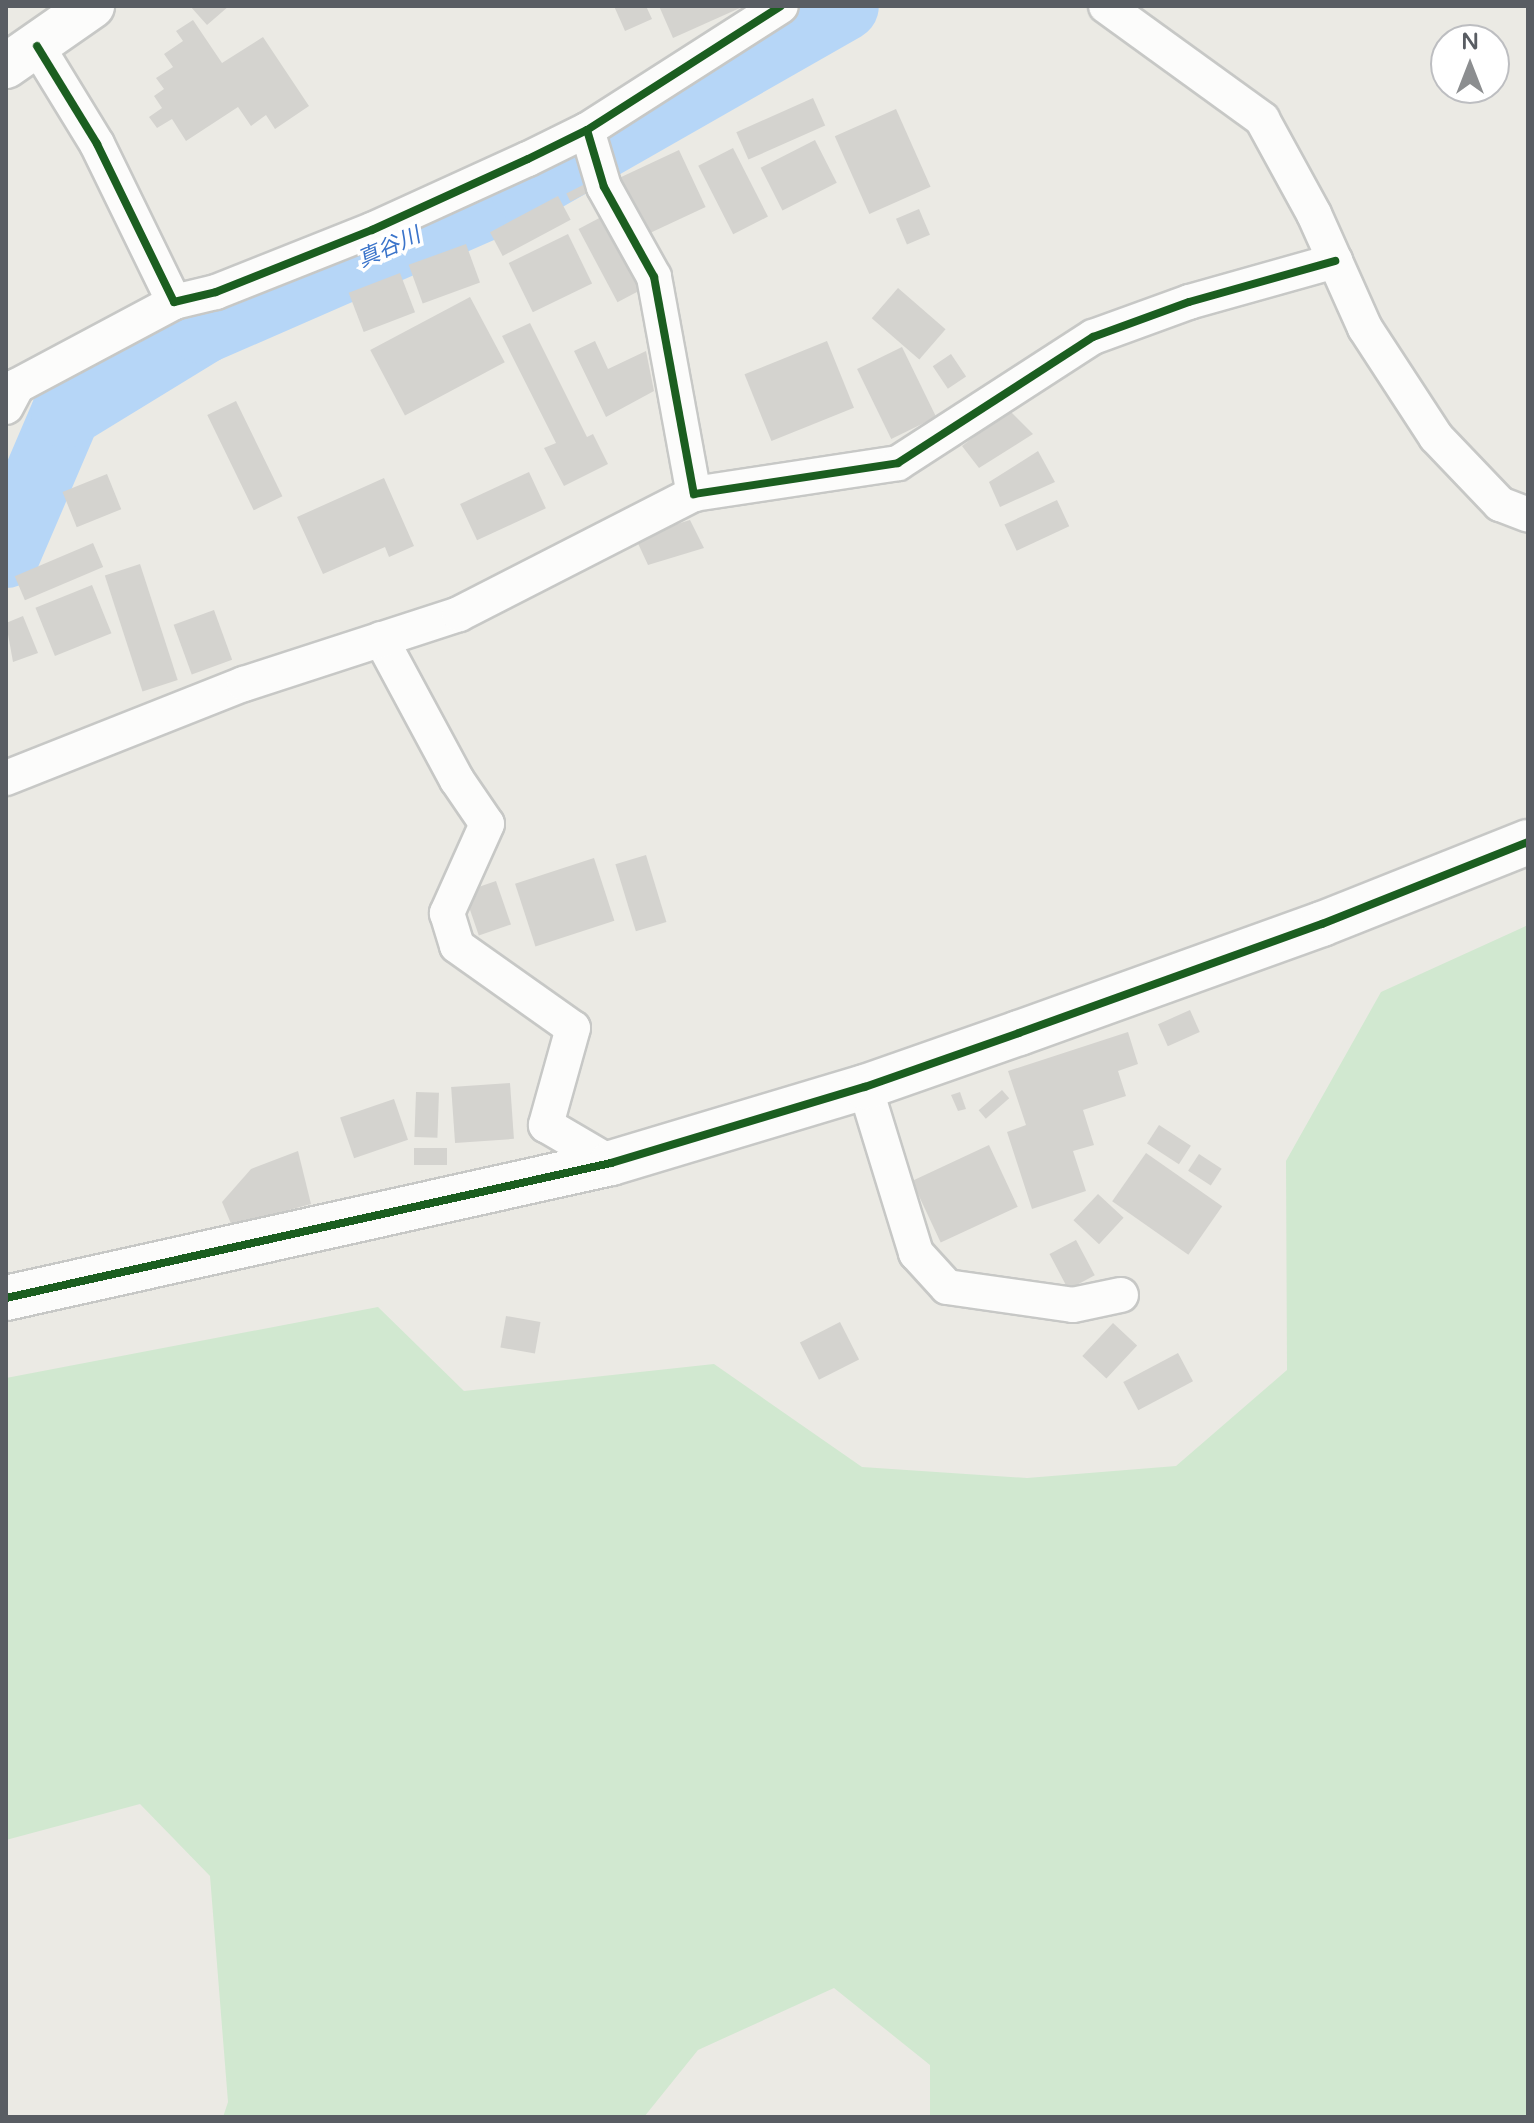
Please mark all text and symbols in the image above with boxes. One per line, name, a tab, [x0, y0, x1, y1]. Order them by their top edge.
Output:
north arrow	[1430, 24, 1510, 104]
text: N	[1461, 29, 1479, 55]
water label: 真谷川	[353, 223, 425, 273]

